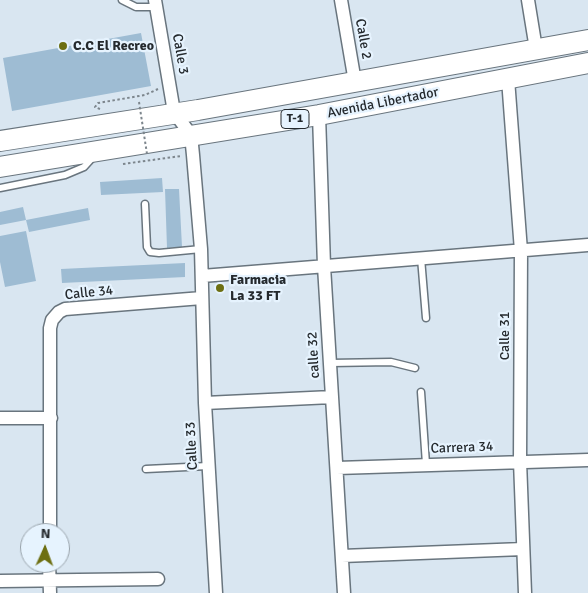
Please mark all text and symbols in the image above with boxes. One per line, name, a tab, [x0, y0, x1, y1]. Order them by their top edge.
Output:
street label: Calle 2	[351, 17, 375, 61]
street label: Calle 3	[168, 32, 192, 76]
place label: C.C El Recreo	[73, 38, 154, 54]
marker: C.C El Recreo	[57, 40, 69, 52]
street label: Avenida Libertador	[326, 84, 440, 122]
road number: T-1	[281, 110, 309, 128]
place label: Farmacia La 33 FT	[230, 272, 286, 304]
street label: Calle 34	[64, 282, 114, 304]
marker: Farmacia La 33 FT	[214, 282, 226, 294]
street label: Calle 31	[497, 312, 513, 360]
street label: calle 32	[304, 331, 324, 379]
street label: Calle 33	[182, 421, 202, 471]
street label: Carrera 34	[430, 439, 494, 457]
north arrow	[20, 523, 70, 573]
text: N	[40, 525, 51, 542]

